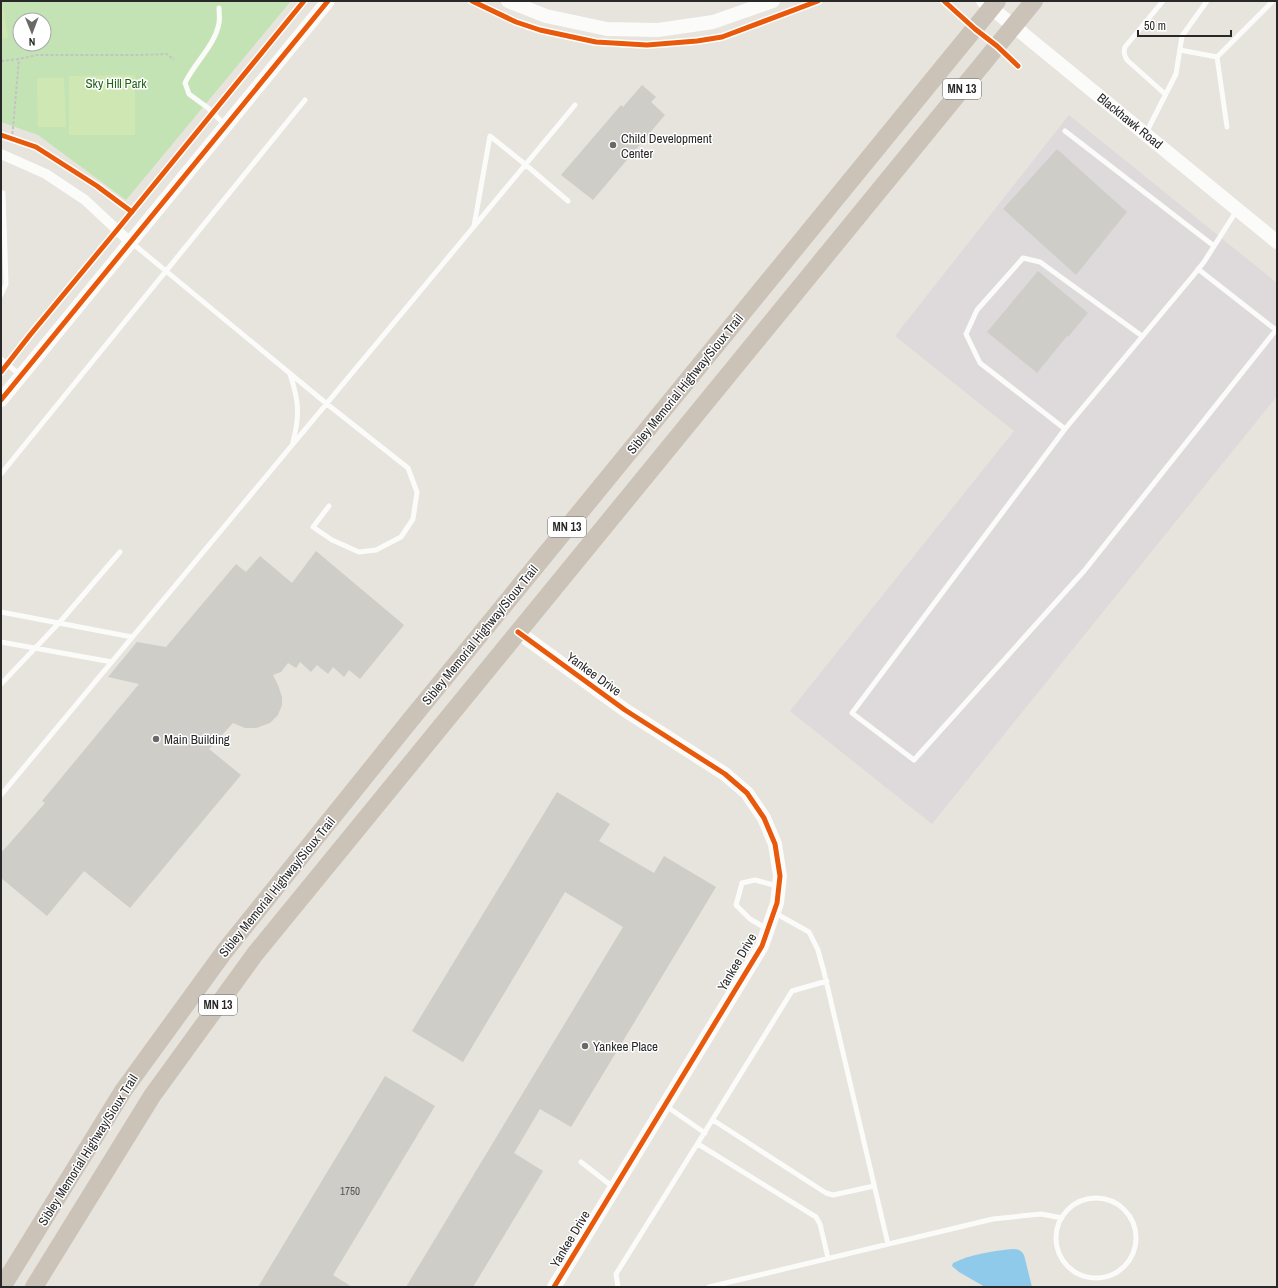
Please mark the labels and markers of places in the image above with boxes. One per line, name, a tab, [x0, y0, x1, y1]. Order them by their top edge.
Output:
place label: Child Development Center	[621, 130, 712, 162]
marker: Child Development Center	[608, 140, 618, 150]
place label: Main Building	[164, 731, 230, 748]
marker: Main Building	[151, 734, 161, 744]
place label: Yankee Place	[593, 1038, 658, 1055]
marker: Yankee Place	[580, 1041, 590, 1051]

